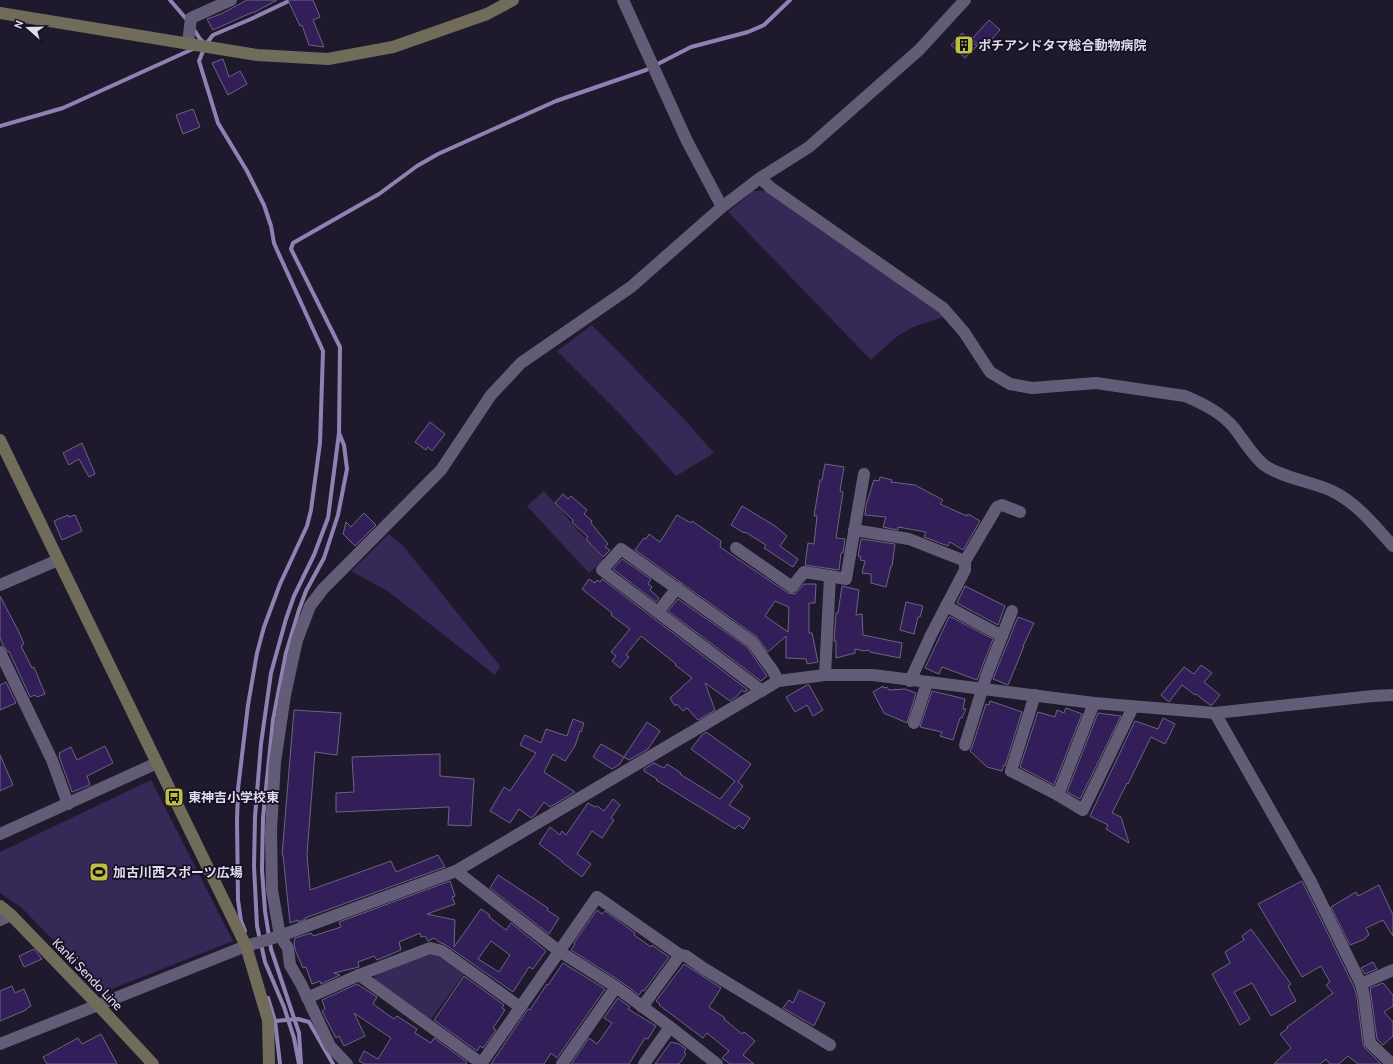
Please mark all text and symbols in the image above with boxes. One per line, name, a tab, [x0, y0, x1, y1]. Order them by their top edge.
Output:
north arrow	[8, 8, 48, 48]
text: N	[11, 19, 27, 31]
building icon: ポチアンドタマ総合動物病院	[953, 34, 975, 56]
place label: ポチアンドタマ総合動物病院	[978, 37, 1146, 53]
bus stop icon: 東神吉小学校東	[163, 786, 185, 808]
place label: 東神吉小学校東	[188, 789, 279, 805]
sports icon: 加古川西スポーツ広場	[88, 861, 110, 883]
place label: 加古川西スポーツ広場	[113, 864, 243, 880]
street label: Kanki Sendo Line	[49, 934, 127, 1014]

